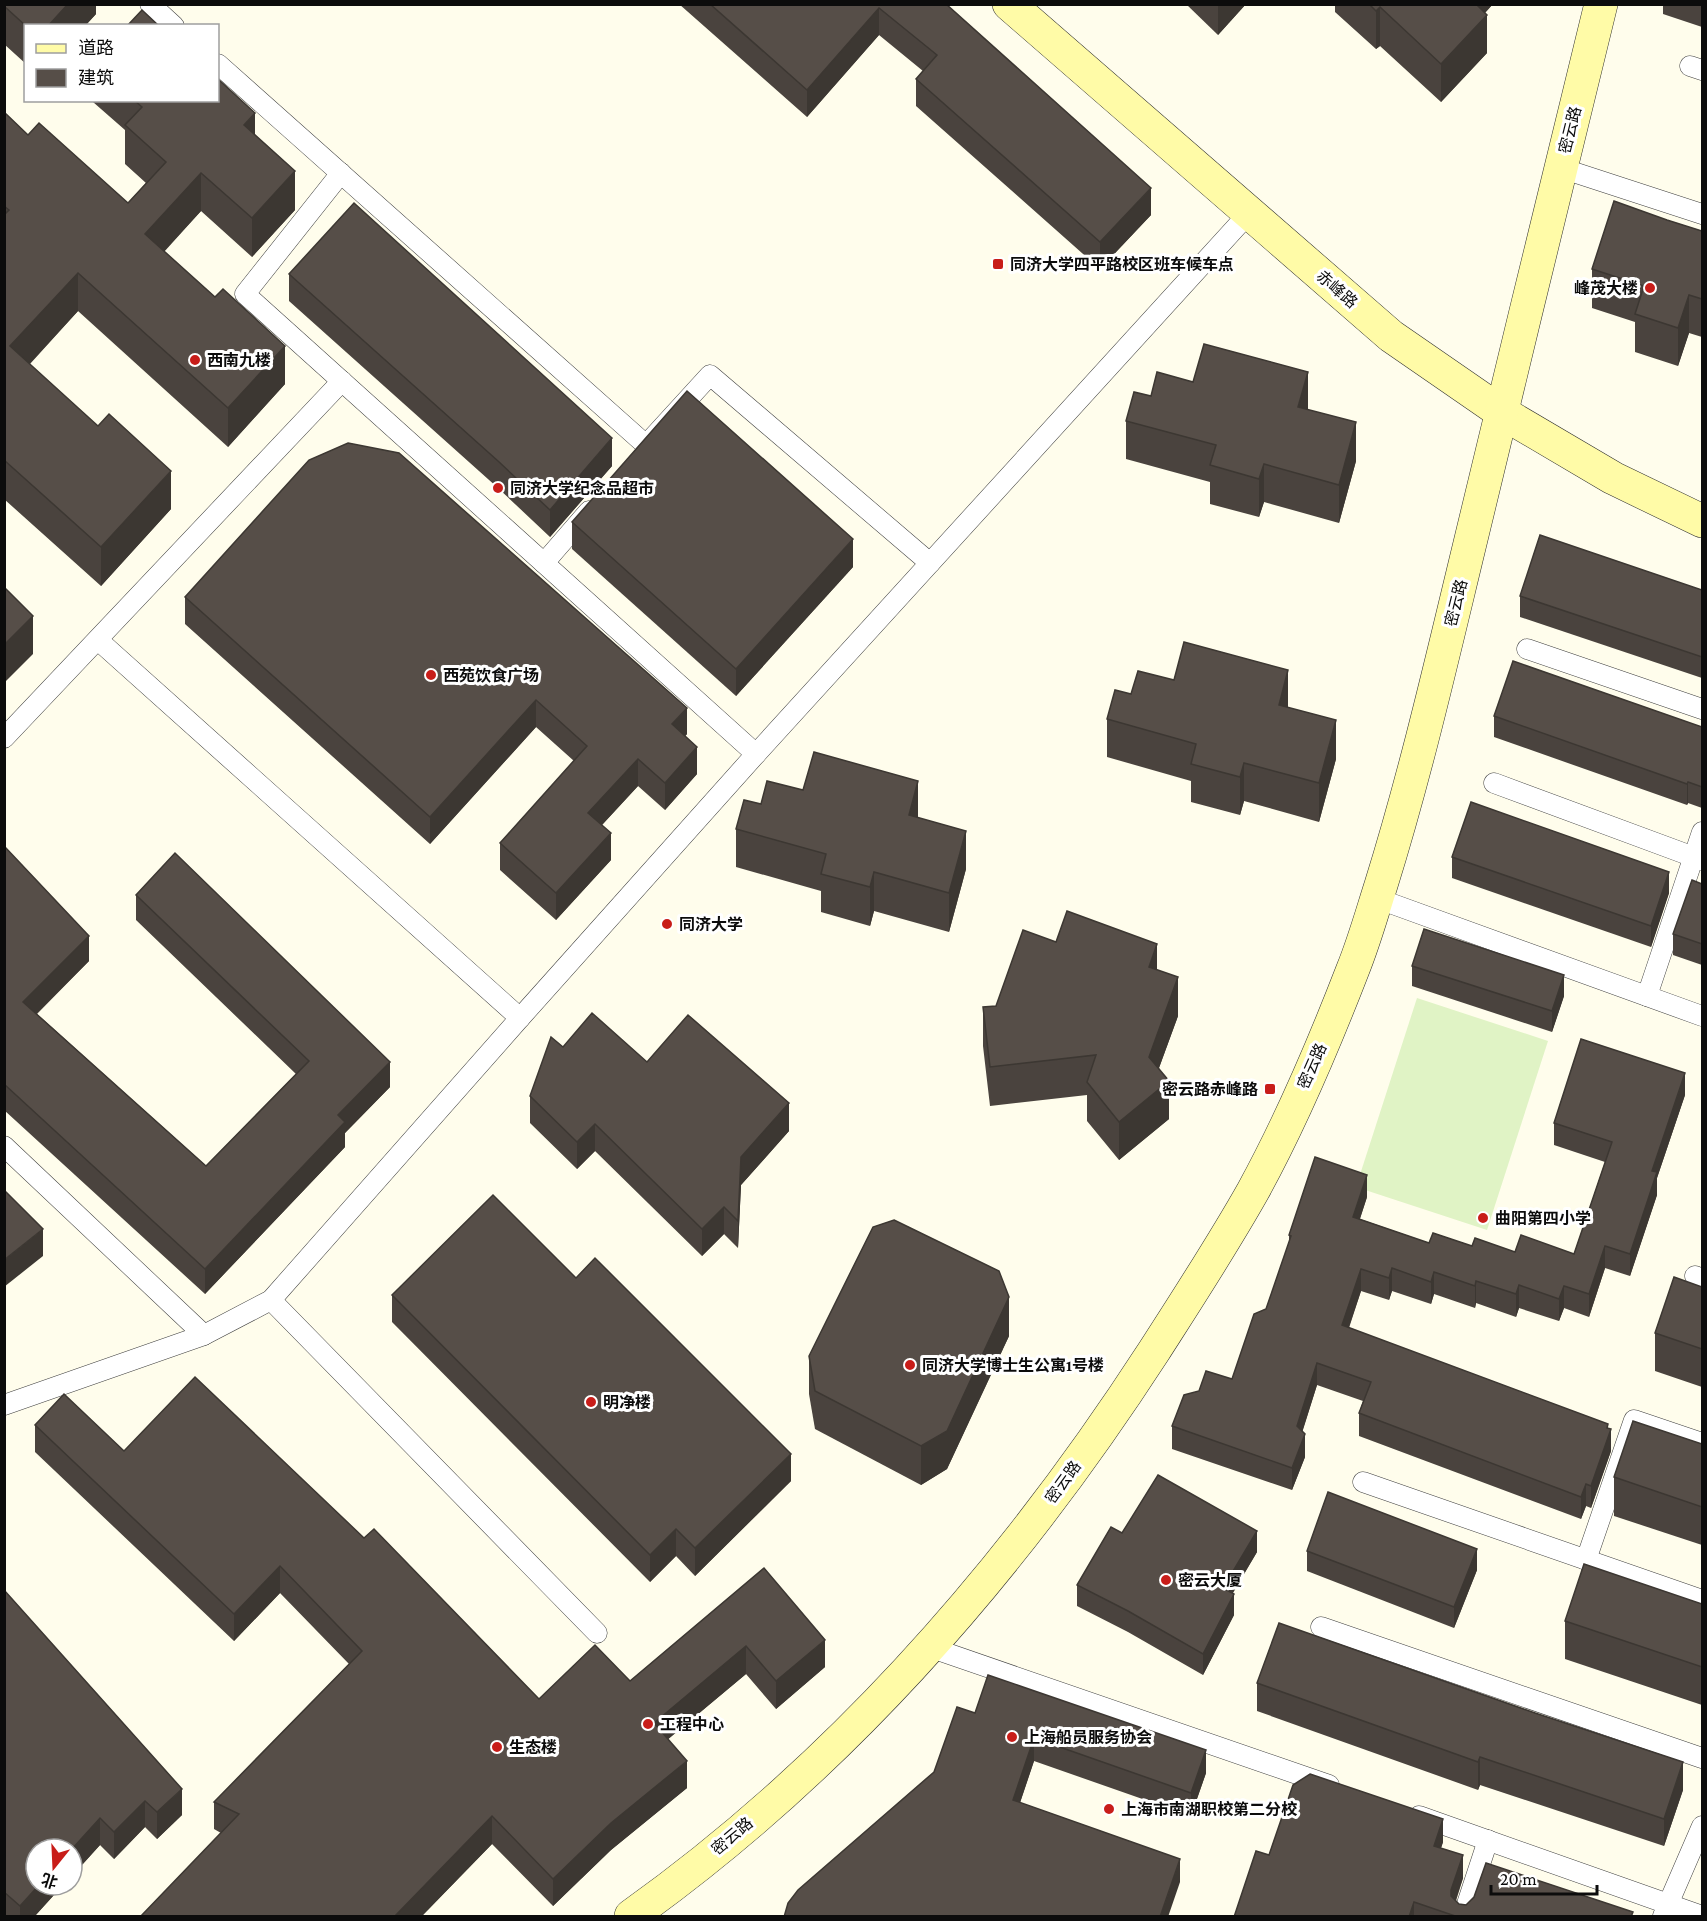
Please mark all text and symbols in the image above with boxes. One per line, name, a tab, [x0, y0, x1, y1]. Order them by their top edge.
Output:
legend	[24, 24, 219, 102]
text: 道路	[78, 38, 114, 58]
text: 建筑	[78, 68, 114, 88]
street label: 密云路	[1556, 105, 1584, 155]
place label: 同济大学四平路校区班车候车点	[1010, 255, 1234, 273]
marker: 同济大学四平路校区班车候车点	[991, 257, 1005, 271]
street label: 赤峰路	[1313, 267, 1361, 311]
place label: 峰茂大楼	[1574, 279, 1638, 297]
marker: 峰茂大楼	[1643, 281, 1657, 295]
place label: 西南九楼	[207, 352, 271, 369]
marker: 西南九楼	[188, 353, 202, 367]
place label: 同济大学纪念品超市	[510, 480, 654, 497]
marker: 同济大学纪念品超市	[491, 481, 505, 495]
street label: 密云路	[1442, 578, 1470, 628]
place label: 西苑饮食广场	[443, 667, 539, 684]
marker: 西苑饮食广场	[424, 668, 438, 682]
place label: 同济大学	[679, 916, 743, 933]
marker: 同济大学	[660, 917, 674, 931]
street label: 密云路	[1294, 1041, 1330, 1091]
place label: 密云路赤峰路	[1162, 1080, 1258, 1098]
marker: 密云路赤峰路	[1263, 1082, 1277, 1096]
place label: 曲阳第四小学	[1495, 1210, 1591, 1227]
marker: 曲阳第四小学	[1476, 1211, 1490, 1225]
place label: 同济大学博士生公寓1号楼	[922, 1356, 1104, 1374]
marker: 同济大学博士生公寓1号楼	[903, 1358, 917, 1372]
place label: 明净楼	[603, 1394, 651, 1411]
marker: 明净楼	[584, 1395, 598, 1409]
street label: 密云路	[1042, 1458, 1084, 1506]
place label: 密云大厦	[1178, 1571, 1242, 1589]
marker: 密云大厦	[1159, 1573, 1173, 1587]
place label: 工程中心	[660, 1716, 724, 1733]
marker: 工程中心	[641, 1717, 655, 1731]
place label: 上海船员服务协会	[1024, 1729, 1152, 1746]
marker: 上海船员服务协会	[1005, 1730, 1019, 1744]
place label: 生态楼	[509, 1739, 557, 1756]
marker: 生态楼	[490, 1740, 504, 1754]
place label: 上海市南湖职校第二分校	[1121, 1800, 1298, 1818]
marker: 上海市南湖职校第二分校	[1102, 1802, 1116, 1816]
street label: 密云路	[708, 1814, 756, 1858]
north arrow	[24, 1837, 84, 1897]
scale bar	[1491, 1858, 1598, 1896]
text: 20 m	[1500, 1869, 1537, 1889]
text: 北	[39, 1870, 60, 1891]

